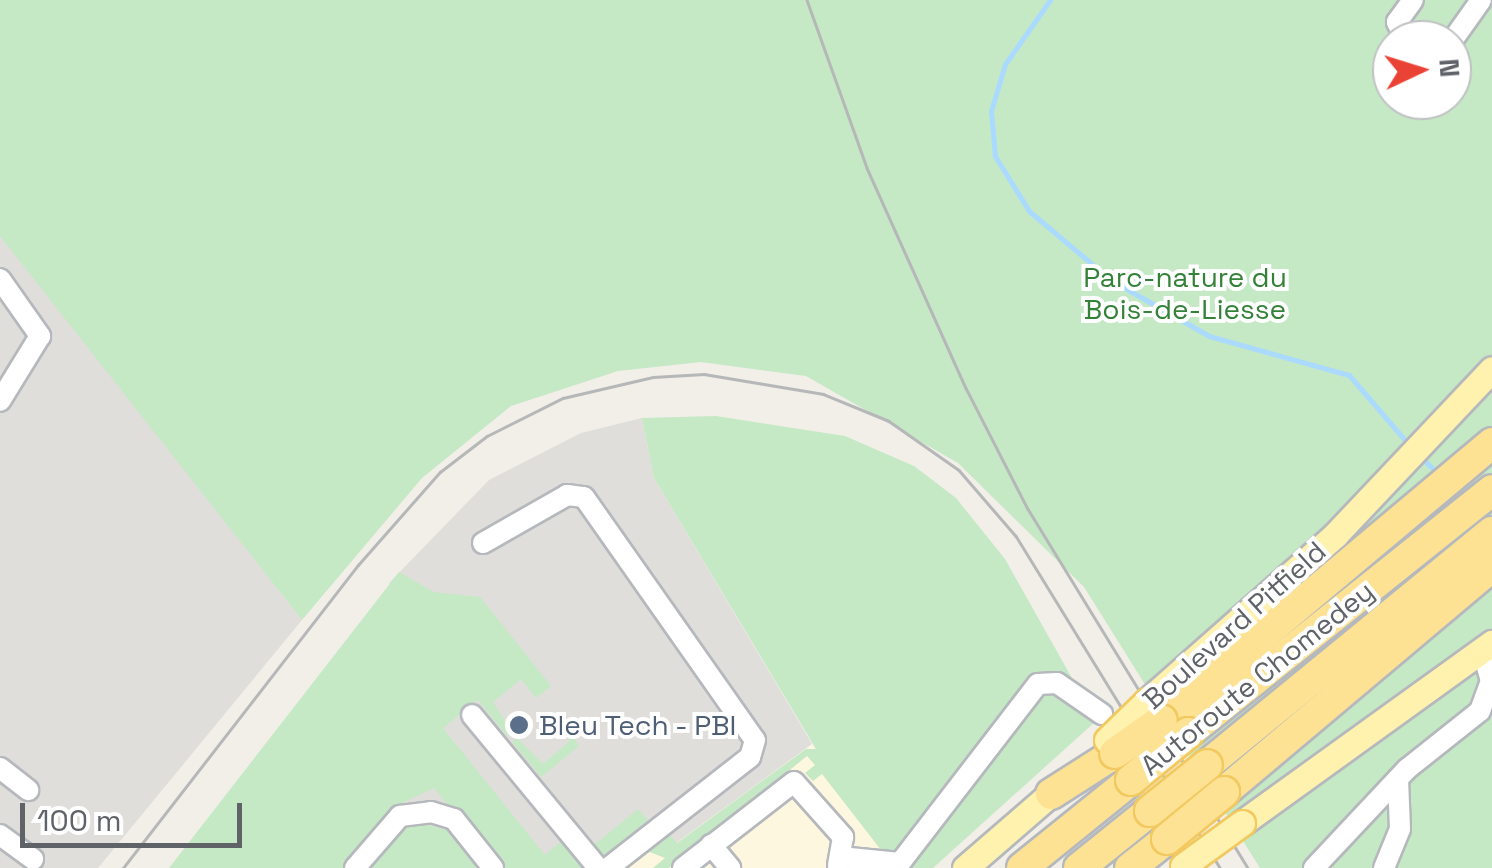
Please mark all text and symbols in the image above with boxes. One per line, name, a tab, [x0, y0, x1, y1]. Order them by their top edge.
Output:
north arrow	[1372, 20, 1472, 120]
text: N	[1431, 57, 1469, 79]
park label: Parc-nature du Bois-de-Liesse	[1083, 260, 1287, 326]
street label: Boulevard Pitfield	[1136, 534, 1332, 716]
street label: Autoroute Chomedey	[1134, 574, 1380, 782]
place label: Bleu Tech - PBI	[539, 708, 739, 742]
marker: Bleu Tech - PBI	[508, 714, 530, 736]
scale bar	[25, 783, 248, 845]
text: 100 m	[37, 801, 122, 840]

